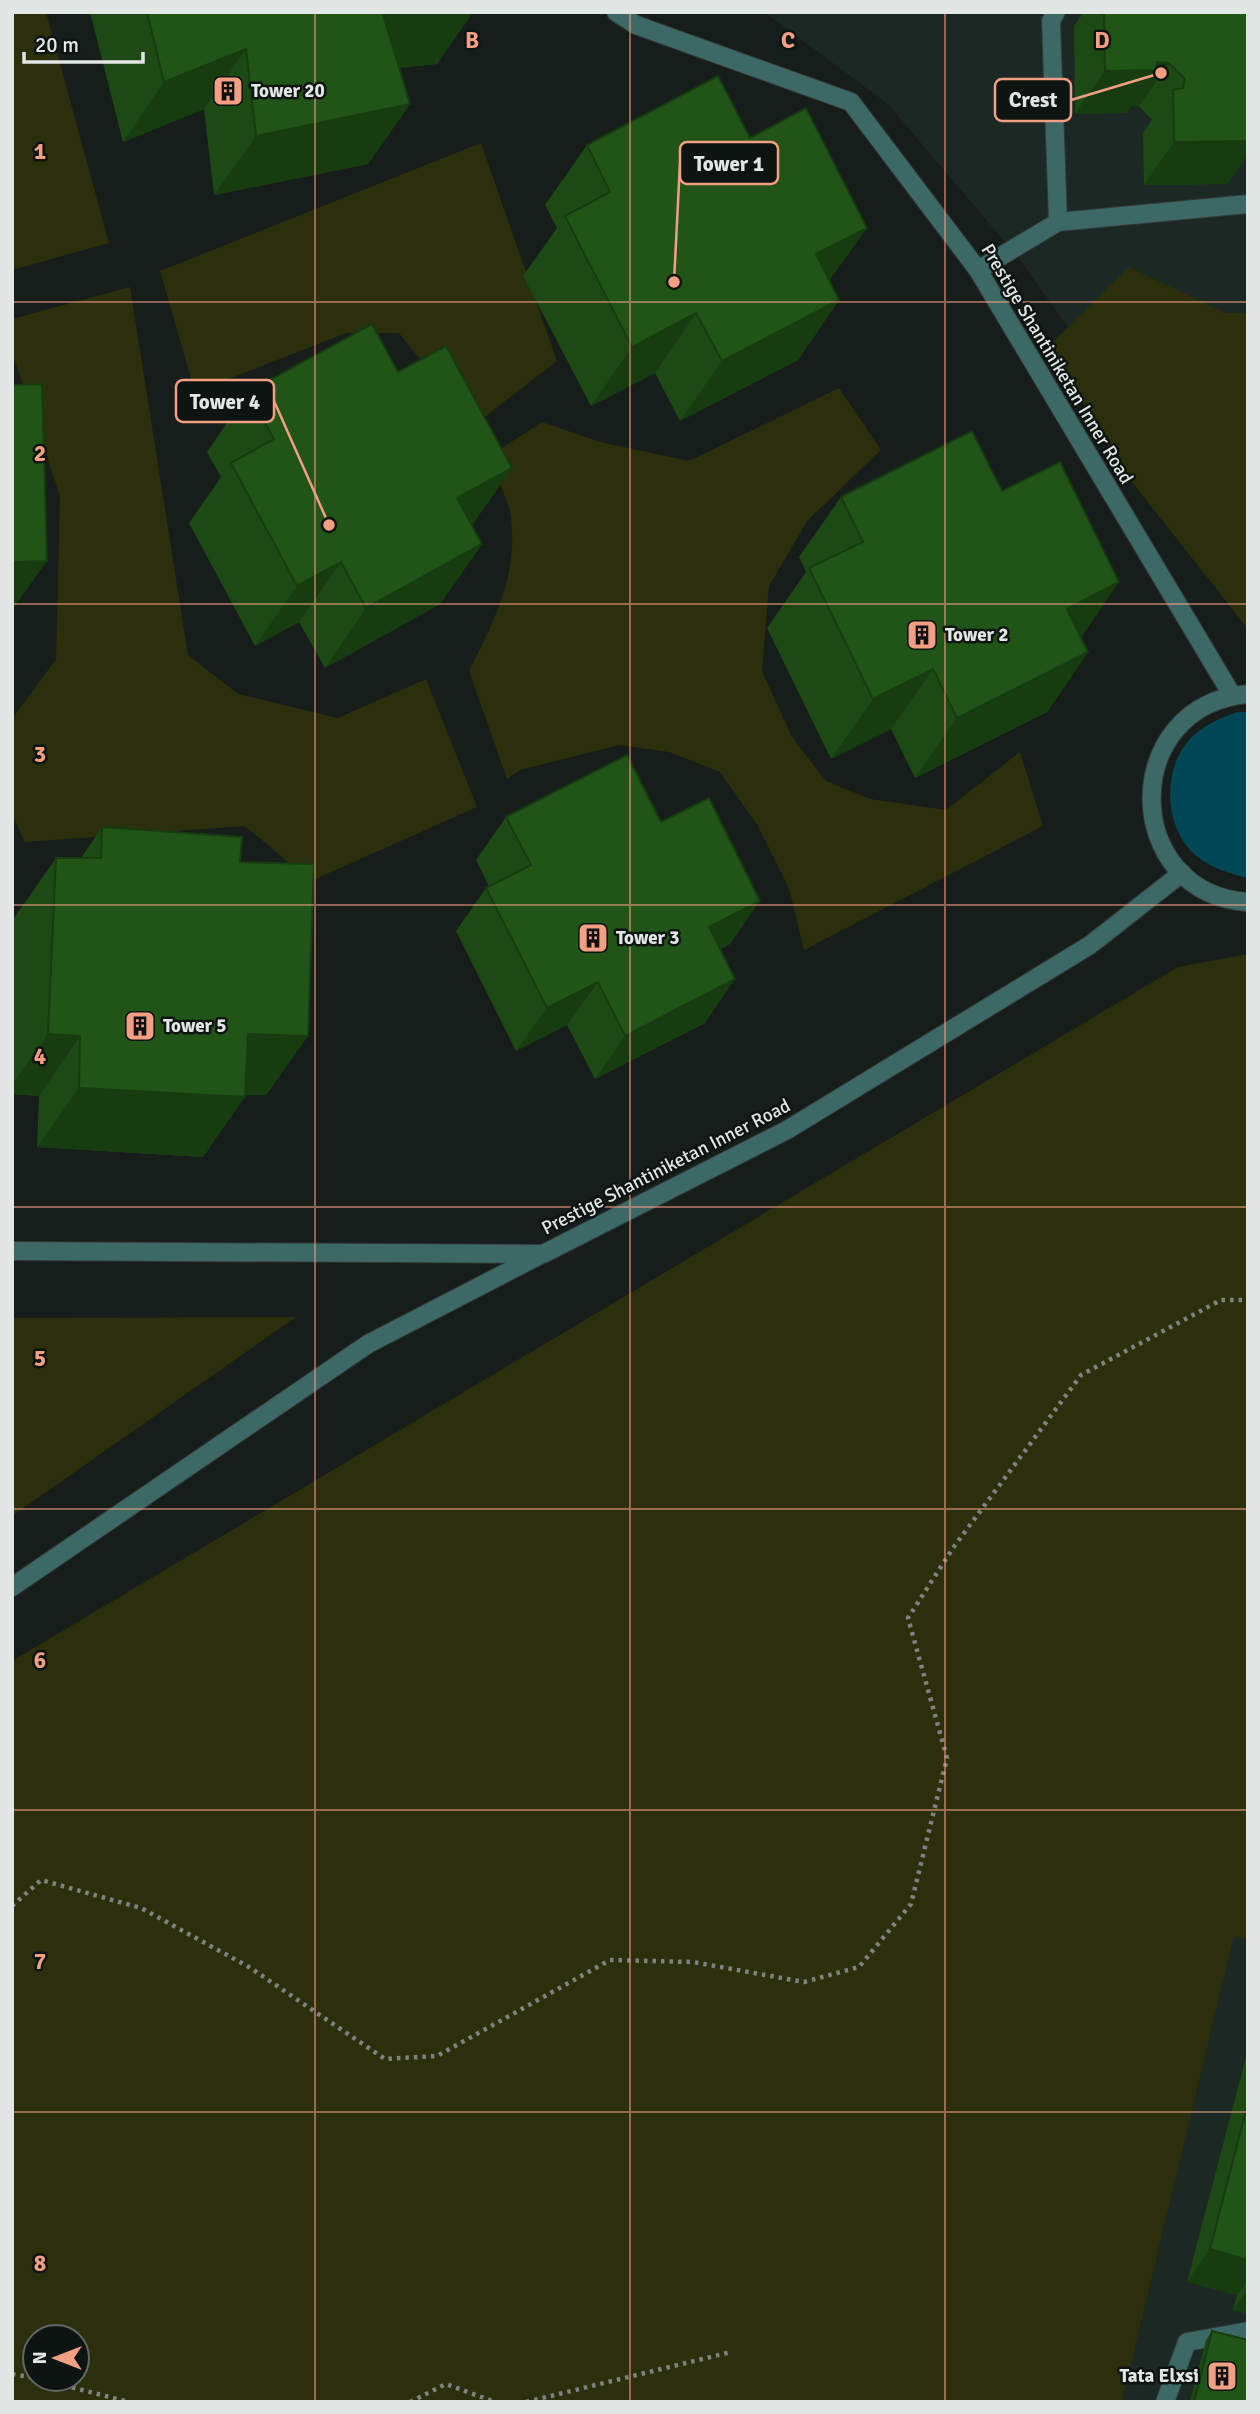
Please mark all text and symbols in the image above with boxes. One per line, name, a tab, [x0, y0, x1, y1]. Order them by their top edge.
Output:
scale bar	[24, 21, 144, 65]
text: B	[465, 26, 479, 55]
text: C	[781, 26, 795, 55]
text: D	[1094, 26, 1110, 55]
text: 20 m	[35, 32, 79, 58]
building icon: Tower 20	[211, 74, 245, 108]
place label: Tower 20	[251, 79, 325, 103]
callout: Crest	[995, 79, 1071, 121]
text: Crest	[1009, 87, 1057, 113]
text: 1	[34, 137, 46, 166]
callout: Tower 1	[680, 142, 778, 184]
text: Tower 1	[694, 151, 764, 177]
street label: Prestige Shantiniketan Inner Road	[976, 239, 1138, 489]
callout: Tower 4	[176, 380, 274, 422]
text: Tower 4	[190, 389, 260, 415]
text: 2	[34, 439, 46, 468]
building icon: Tower 2	[905, 618, 939, 652]
place label: Tower 2	[945, 623, 1009, 647]
text: 3	[34, 740, 46, 769]
building icon: Tower 3	[576, 921, 610, 955]
place label: Tower 3	[616, 926, 680, 950]
building icon: Tower 5	[123, 1009, 157, 1043]
place label: Tower 5	[163, 1014, 227, 1038]
text: 4	[34, 1042, 46, 1071]
street label: Prestige Shantiniketan Inner Road	[538, 1094, 794, 1240]
text: 5	[34, 1344, 46, 1373]
text: 6	[34, 1646, 46, 1675]
text: 7	[34, 1947, 46, 1976]
text: 8	[34, 2249, 46, 2278]
north arrow	[21, 2323, 91, 2393]
text: N	[28, 2351, 52, 2365]
building icon: Tata Elxsi	[1205, 2359, 1239, 2393]
place label: Tata Elxsi	[1120, 2364, 1199, 2388]

